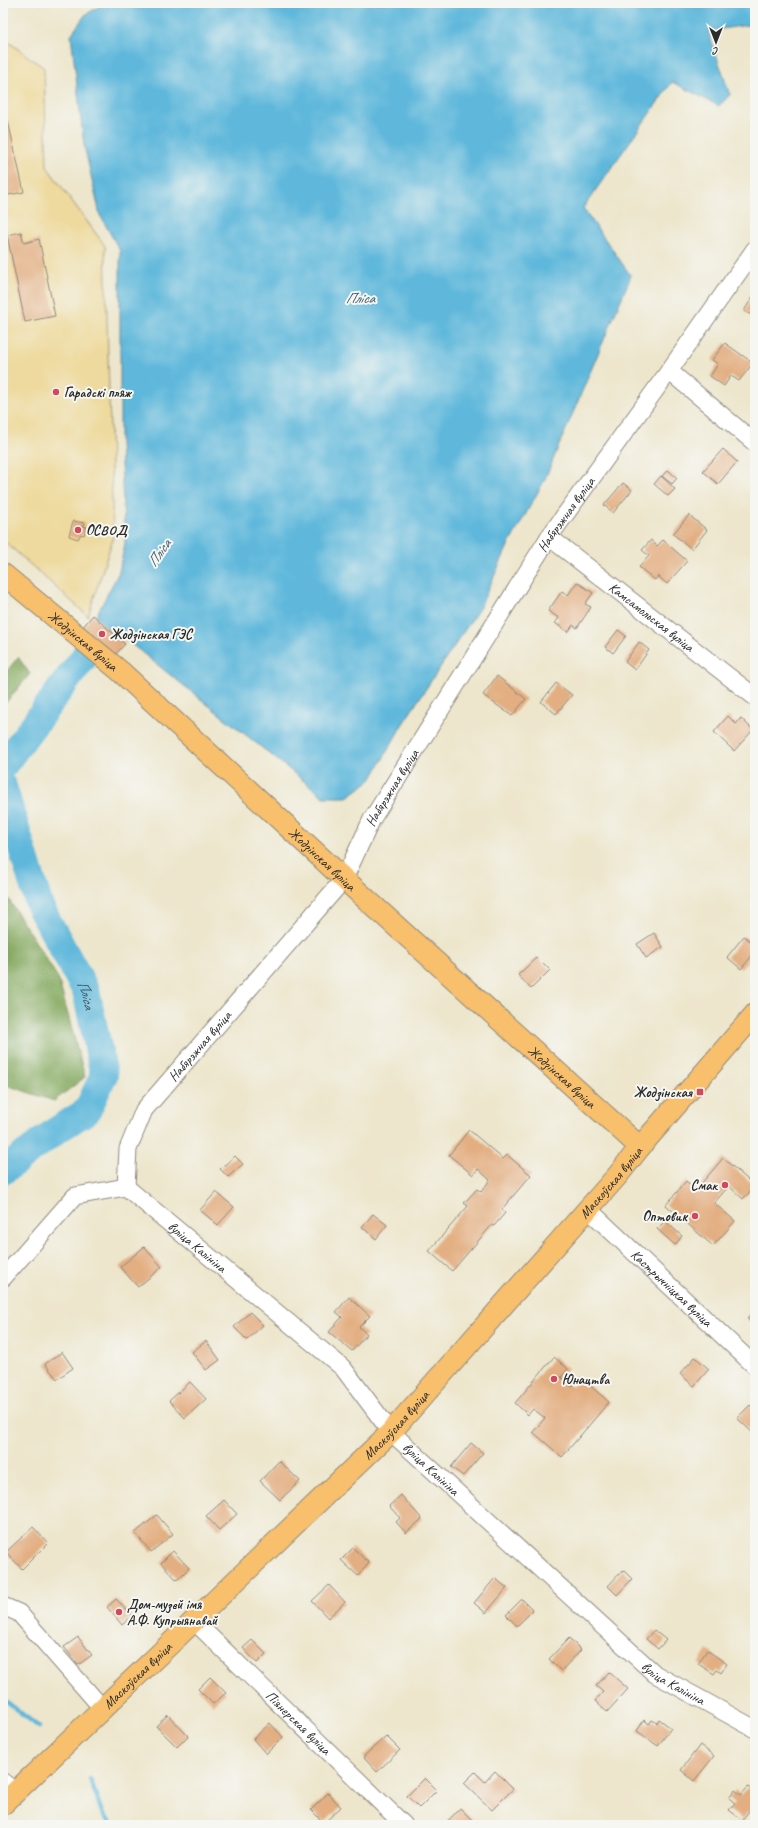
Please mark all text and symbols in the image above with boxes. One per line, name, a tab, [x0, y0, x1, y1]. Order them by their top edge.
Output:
north arrow	[696, 22, 736, 62]
text: С	[712, 45, 719, 59]
water label: Пліса	[345, 289, 376, 308]
place label: Гарадскі пляж	[64, 384, 133, 401]
marker: Гарадскі пляж	[51, 387, 61, 397]
street label: Набярэжная вуліца	[534, 473, 599, 555]
place label: ОСВОД	[86, 522, 129, 539]
marker: ОСВОД	[73, 525, 83, 535]
water label: Пліса	[143, 535, 176, 571]
street label: Камсамольская вуліца	[605, 579, 698, 656]
street label: Жодзінская вуліца	[44, 607, 122, 675]
place label: Жодзінская ГЭС	[110, 626, 194, 644]
marker: Жодзінская ГЭС	[97, 629, 107, 639]
street label: Набярэжная вуліца	[362, 745, 423, 829]
street label: Жодзінская вуліца	[285, 824, 360, 895]
water label: Пліса	[72, 977, 99, 1012]
street label: Набярэжная вуліца	[165, 1007, 236, 1085]
street label: Жодзінская вуліца	[524, 1042, 600, 1113]
place label: Жодзінская	[634, 1084, 693, 1102]
marker: Жодзінская	[695, 1087, 705, 1097]
street label: Маскоўская вуліца	[576, 1143, 647, 1222]
place label: Смак	[691, 1177, 718, 1194]
marker: Смак	[720, 1180, 730, 1190]
place label: Оптовик	[643, 1208, 688, 1225]
marker: Оптовик	[690, 1211, 700, 1221]
street label: вуліца Калініна	[164, 1218, 230, 1277]
street label: Кастрычніцкая вуліца	[627, 1246, 716, 1331]
place label: Юнацтва	[562, 1371, 610, 1388]
marker: Юнацтва	[549, 1374, 559, 1384]
street label: Маскоўская вуліца	[359, 1386, 433, 1463]
street label: вуліца Калініна	[399, 1439, 463, 1500]
place label: Дом-музей імя А.Ф. Купрыянавай	[127, 1596, 218, 1629]
marker: Дом-музей імя А.Ф. Купрыянавай	[114, 1607, 124, 1617]
street label: Маскоўская вуліца	[100, 1638, 176, 1713]
street label: вуліца Калініна	[638, 1658, 708, 1709]
street label: Піянерская вуліца	[262, 1687, 335, 1759]

